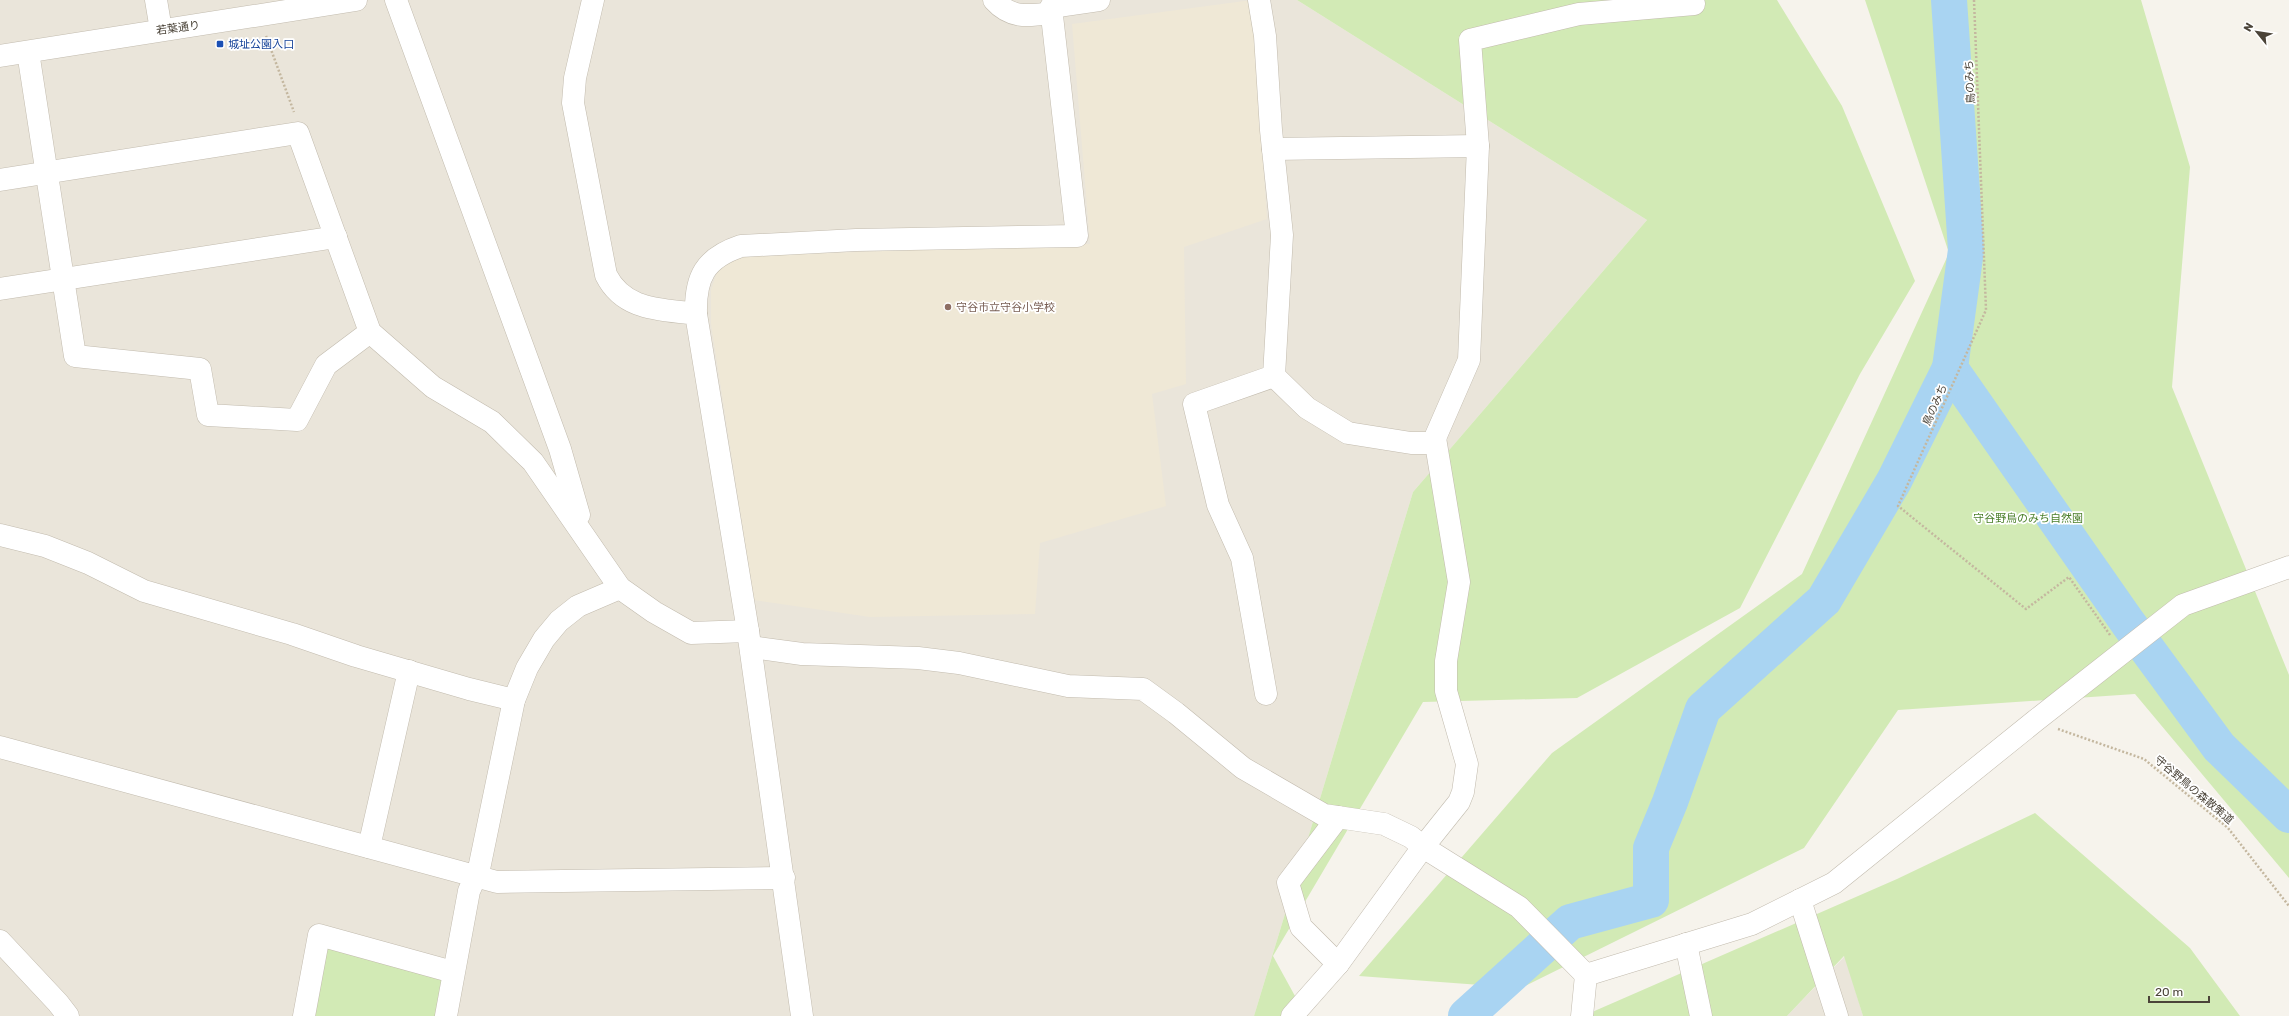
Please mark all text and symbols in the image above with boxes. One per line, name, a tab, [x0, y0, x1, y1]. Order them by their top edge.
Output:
north arrow	[2237, 12, 2277, 52]
street label: 若葉通り	[155, 19, 201, 37]
text: N	[2241, 21, 2256, 34]
place label: 城址公園入口	[228, 38, 294, 51]
marker: 城址公園入口	[215, 39, 225, 49]
street label: 鳥のみち	[1962, 60, 1978, 104]
place label: 守谷市立守谷小学校	[956, 301, 1055, 314]
marker: 守谷市立守谷小学校	[943, 302, 953, 312]
street label: 鳥のみち	[1920, 382, 1950, 428]
park label: 守谷野鳥のみち自然園	[1973, 512, 2083, 525]
street label: 守谷野鳥の森散策道	[2152, 753, 2236, 827]
scale bar	[2149, 978, 2209, 1004]
text: 20 m	[2155, 985, 2183, 999]

